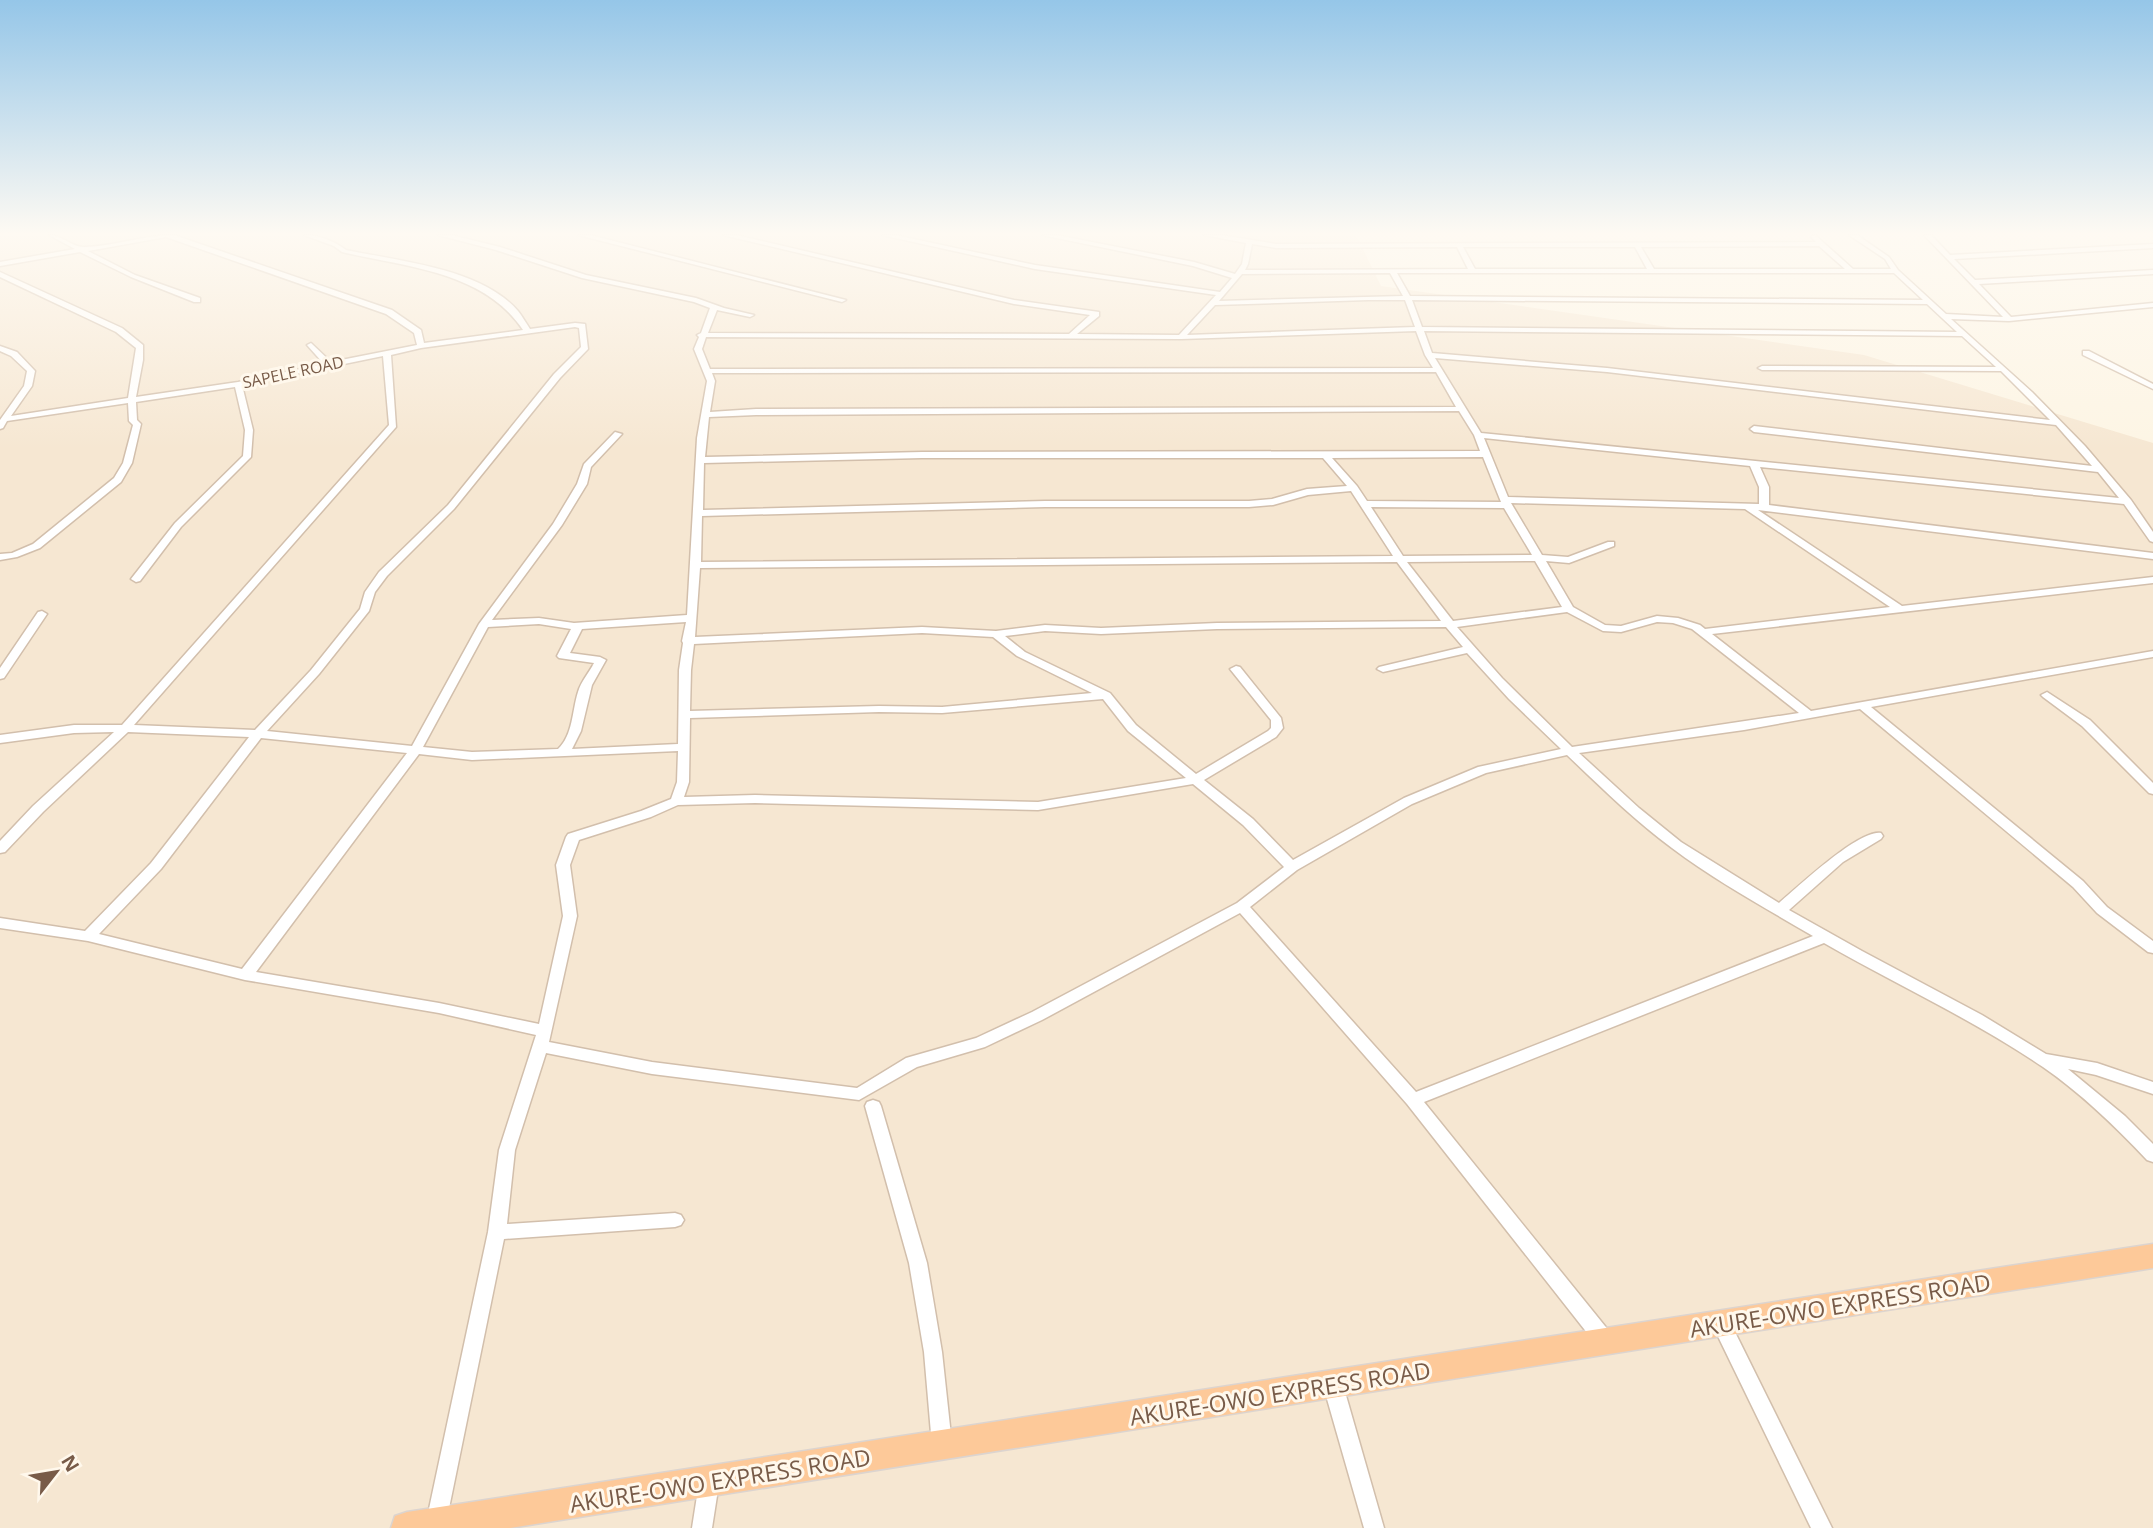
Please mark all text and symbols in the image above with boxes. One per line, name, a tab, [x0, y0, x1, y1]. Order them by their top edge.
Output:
street label: SAPELE ROAD	[240, 351, 346, 393]
street label: AKURE-OWO EXPRESS ROAD	[1687, 1265, 1993, 1345]
street label: AKURE-OWO EXPRESS ROAD	[1127, 1353, 1433, 1433]
north arrow	[21, 1437, 91, 1507]
street label: AKURE-OWO EXPRESS ROAD	[567, 1440, 873, 1520]
text: N	[55, 1450, 86, 1477]

